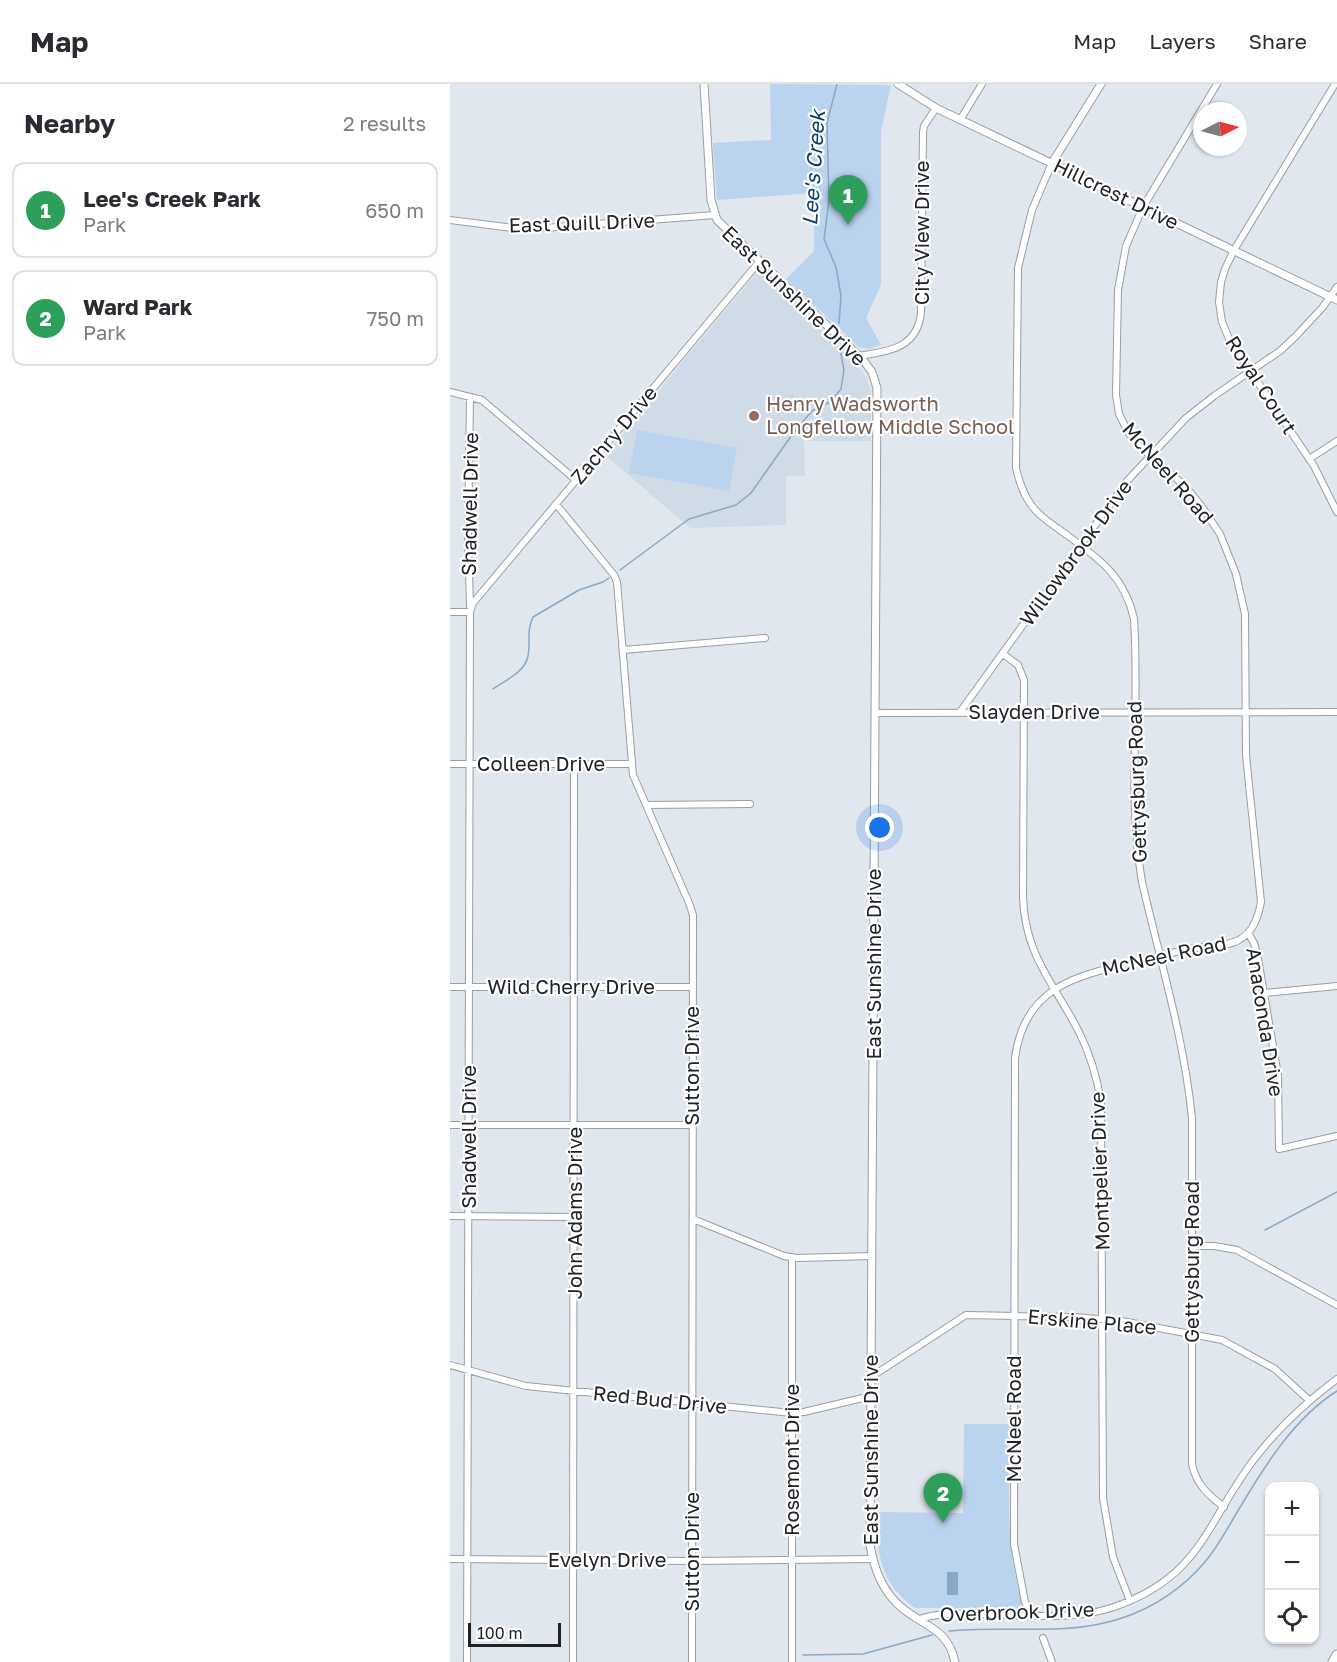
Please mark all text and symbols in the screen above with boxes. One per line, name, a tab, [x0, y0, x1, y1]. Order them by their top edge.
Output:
text: Map	[30, 25, 88, 58]
text: Map	[1073, 28, 1116, 54]
text: Layers	[1149, 28, 1216, 54]
text: Share	[1249, 28, 1307, 54]
north arrow	[1193, 102, 1247, 156]
water label: Lee's Creek	[796, 107, 830, 226]
text: Nearby	[24, 108, 115, 139]
text: 2 results	[343, 111, 426, 135]
street label: Hillcrest Drive	[1050, 152, 1183, 234]
street label: City View Drive	[909, 161, 933, 305]
pin: 1	[828, 176, 868, 225]
text: Lee's Creek Park	[83, 185, 261, 212]
text: 1	[40, 198, 51, 222]
text: 650 m	[365, 198, 424, 222]
street label: East Quill Drive	[508, 207, 656, 237]
text: Park	[83, 212, 126, 236]
street label: East Sunshine Drive	[718, 220, 872, 370]
text: Ward Park	[83, 293, 192, 320]
text: 2	[39, 306, 52, 330]
text: 750 m	[367, 306, 424, 330]
text: Park	[83, 320, 126, 344]
street label: Royal Court	[1221, 331, 1302, 438]
street label: Zachry Drive	[565, 380, 661, 488]
place label: Henry Wadsworth Longfellow Middle School	[766, 391, 1014, 438]
marker: Henry Wadsworth Longfellow Middle School	[747, 409, 761, 423]
street label: McNeel Road	[1118, 417, 1219, 528]
street label: Shadwell Drive	[456, 432, 482, 576]
street label: Willowbrook Drive	[1014, 475, 1136, 630]
street label: Slayden Drive	[968, 699, 1100, 723]
street label: Gettysburg Road	[1121, 701, 1151, 863]
street label: Colleen Drive	[477, 751, 605, 775]
your location	[865, 813, 894, 842]
street label: East Sunshine Drive	[861, 869, 885, 1059]
street label: McNeel Road	[1099, 930, 1228, 980]
street label: Anaconda Drive	[1242, 946, 1290, 1098]
street label: Wild Cherry Drive	[487, 974, 655, 998]
street label: Sutton Drive	[679, 1006, 703, 1126]
street label: Shadwell Drive	[456, 1065, 480, 1209]
street label: Montpelier Drive	[1084, 1091, 1114, 1251]
street label: John Adams Drive	[562, 1127, 586, 1299]
street label: Gettysburg Road	[1179, 1181, 1203, 1343]
street label: Erskine Place	[1027, 1303, 1158, 1339]
street label: East Sunshine Drive	[858, 1355, 882, 1545]
street label: McNeel Road	[1001, 1356, 1025, 1482]
street label: Red Bud Drive	[592, 1380, 728, 1418]
street label: Rosemont Drive	[779, 1384, 803, 1536]
pin: 2	[924, 1474, 962, 1523]
map controls	[1265, 1482, 1319, 1644]
button: +	[1265, 1482, 1319, 1536]
street label: Sutton Drive	[679, 1492, 703, 1612]
button: −	[1265, 1536, 1319, 1590]
street label: Evelyn Drive	[548, 1547, 666, 1571]
button: locate	[1265, 1590, 1319, 1644]
street label: Overbrook Drive	[939, 1596, 1095, 1626]
scale bar	[468, 1620, 561, 1648]
text: 100 m	[477, 1623, 523, 1643]

